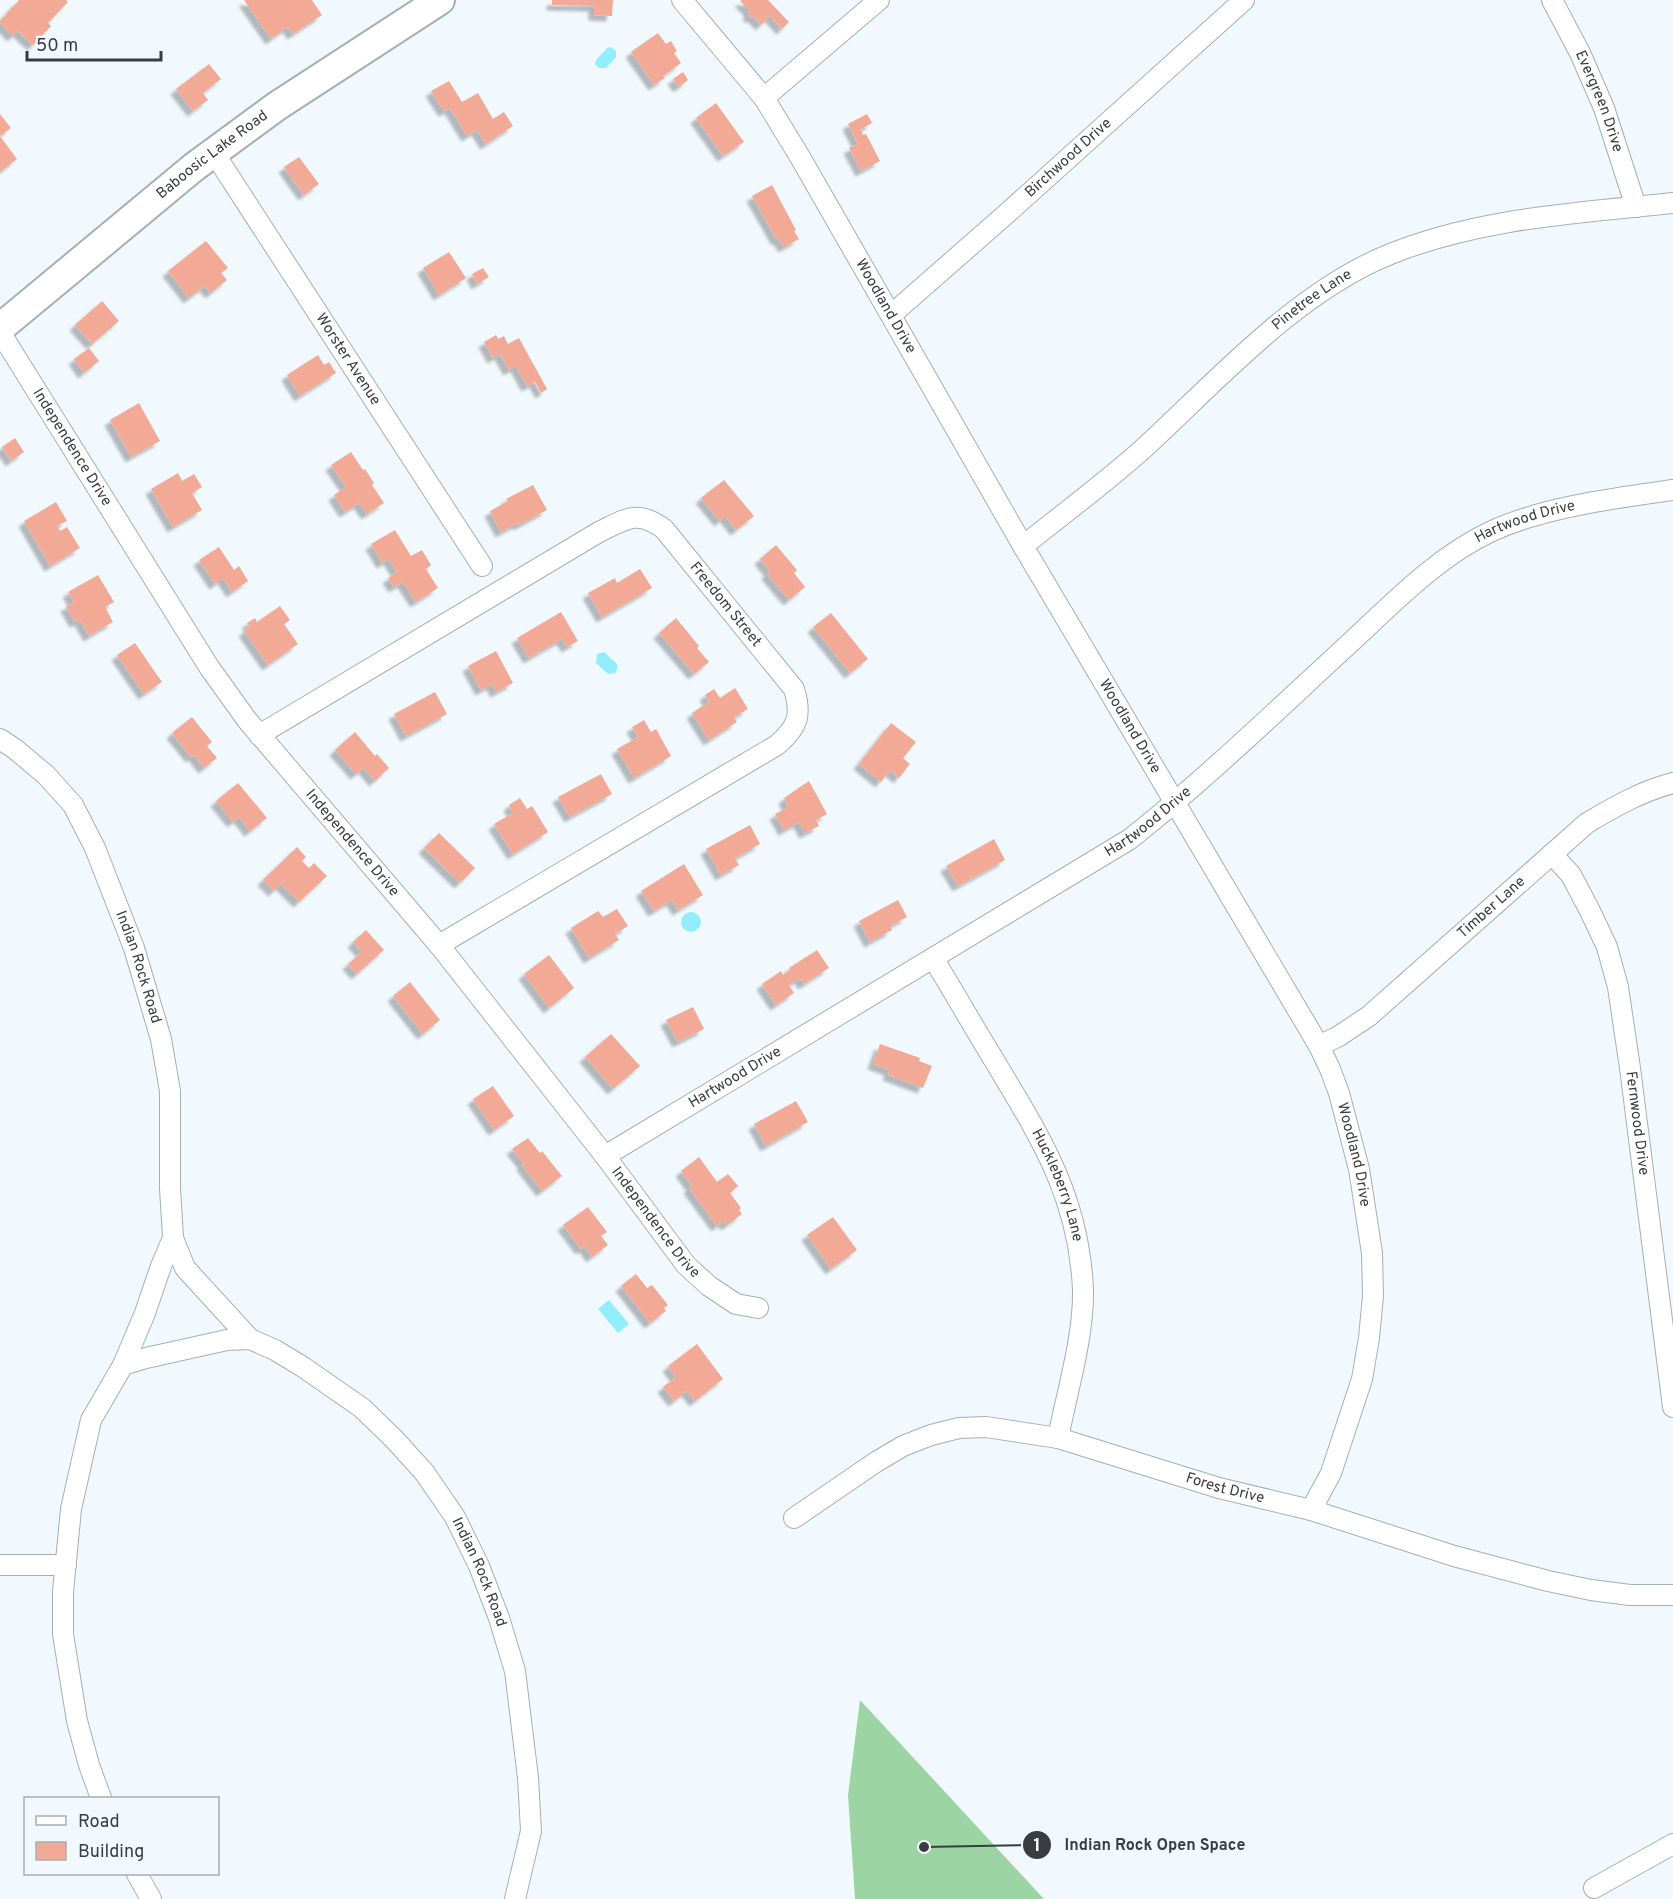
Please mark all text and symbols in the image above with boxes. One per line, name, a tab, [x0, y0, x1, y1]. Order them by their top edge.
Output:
scale bar	[27, 24, 160, 62]
text: 50 m	[36, 35, 78, 58]
street label: Evergreen Drive	[1571, 48, 1627, 155]
street label: Baboosic Lake Road	[153, 106, 272, 204]
street label: Birchwood Drive	[1021, 114, 1116, 202]
street label: Woodland Drive	[851, 256, 920, 357]
street label: Pinetree Lane	[1268, 265, 1355, 335]
street label: Worster Avenue	[311, 310, 385, 409]
street label: Independence Drive	[28, 385, 116, 510]
street label: Hartwood Drive	[1471, 496, 1577, 548]
street label: Freedom Street	[685, 558, 765, 651]
street label: Woodland Drive	[1095, 676, 1165, 777]
street label: Hartwood Drive	[1101, 782, 1196, 861]
street label: Independence Drive	[301, 786, 403, 901]
street label: Timber Lane	[1453, 872, 1530, 943]
street label: Indian Rock Road	[111, 908, 165, 1026]
street label: Hartwood Drive	[685, 1042, 785, 1113]
street label: Fernwood Drive	[1621, 1070, 1653, 1177]
street label: Woodland Drive	[1332, 1101, 1374, 1208]
street label: Huckleberry Lane	[1027, 1126, 1087, 1243]
street label: Independence Drive	[607, 1163, 704, 1283]
street label: Forest Drive	[1183, 1469, 1266, 1508]
street label: Indian Rock Road	[447, 1514, 511, 1629]
legend	[24, 1797, 219, 1875]
text: Road	[78, 1811, 120, 1834]
callout: Indian Rock Open Space	[1022, 1828, 1257, 1862]
text: 1	[1033, 1835, 1041, 1858]
text: Indian Rock Open Space	[1065, 1836, 1245, 1856]
text: Building	[78, 1841, 144, 1864]

